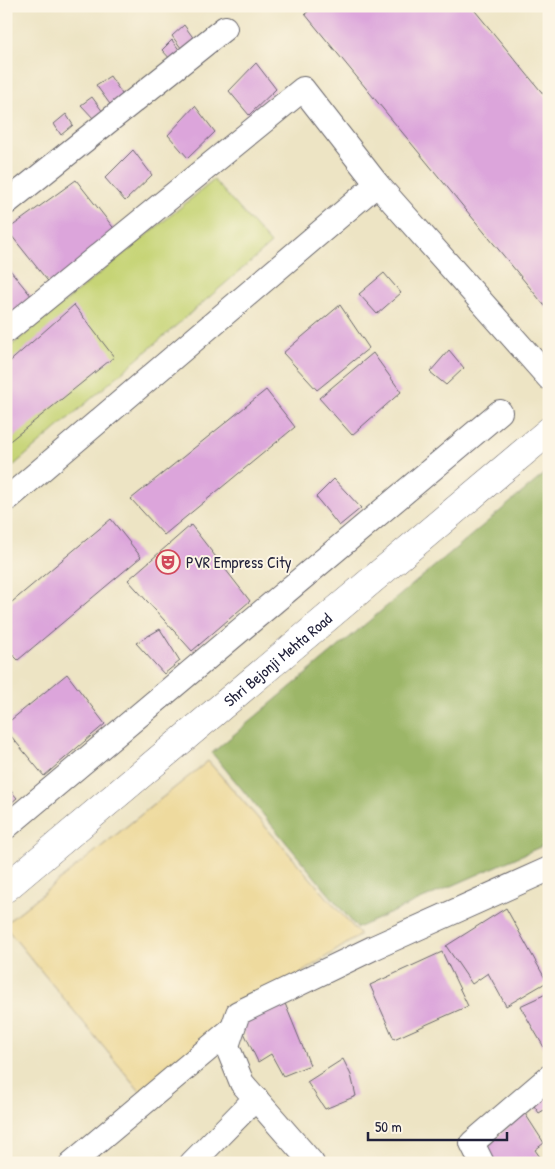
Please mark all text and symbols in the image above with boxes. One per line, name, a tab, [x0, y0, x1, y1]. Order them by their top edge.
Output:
theatre icon: PVR Empress City	[155, 549, 181, 575]
place label: PVR Empress City	[186, 551, 292, 573]
street label: Shri Bejonji Mehta Road	[219, 608, 336, 711]
scale bar	[368, 1109, 506, 1141]
text: 50 m	[375, 1116, 402, 1137]

